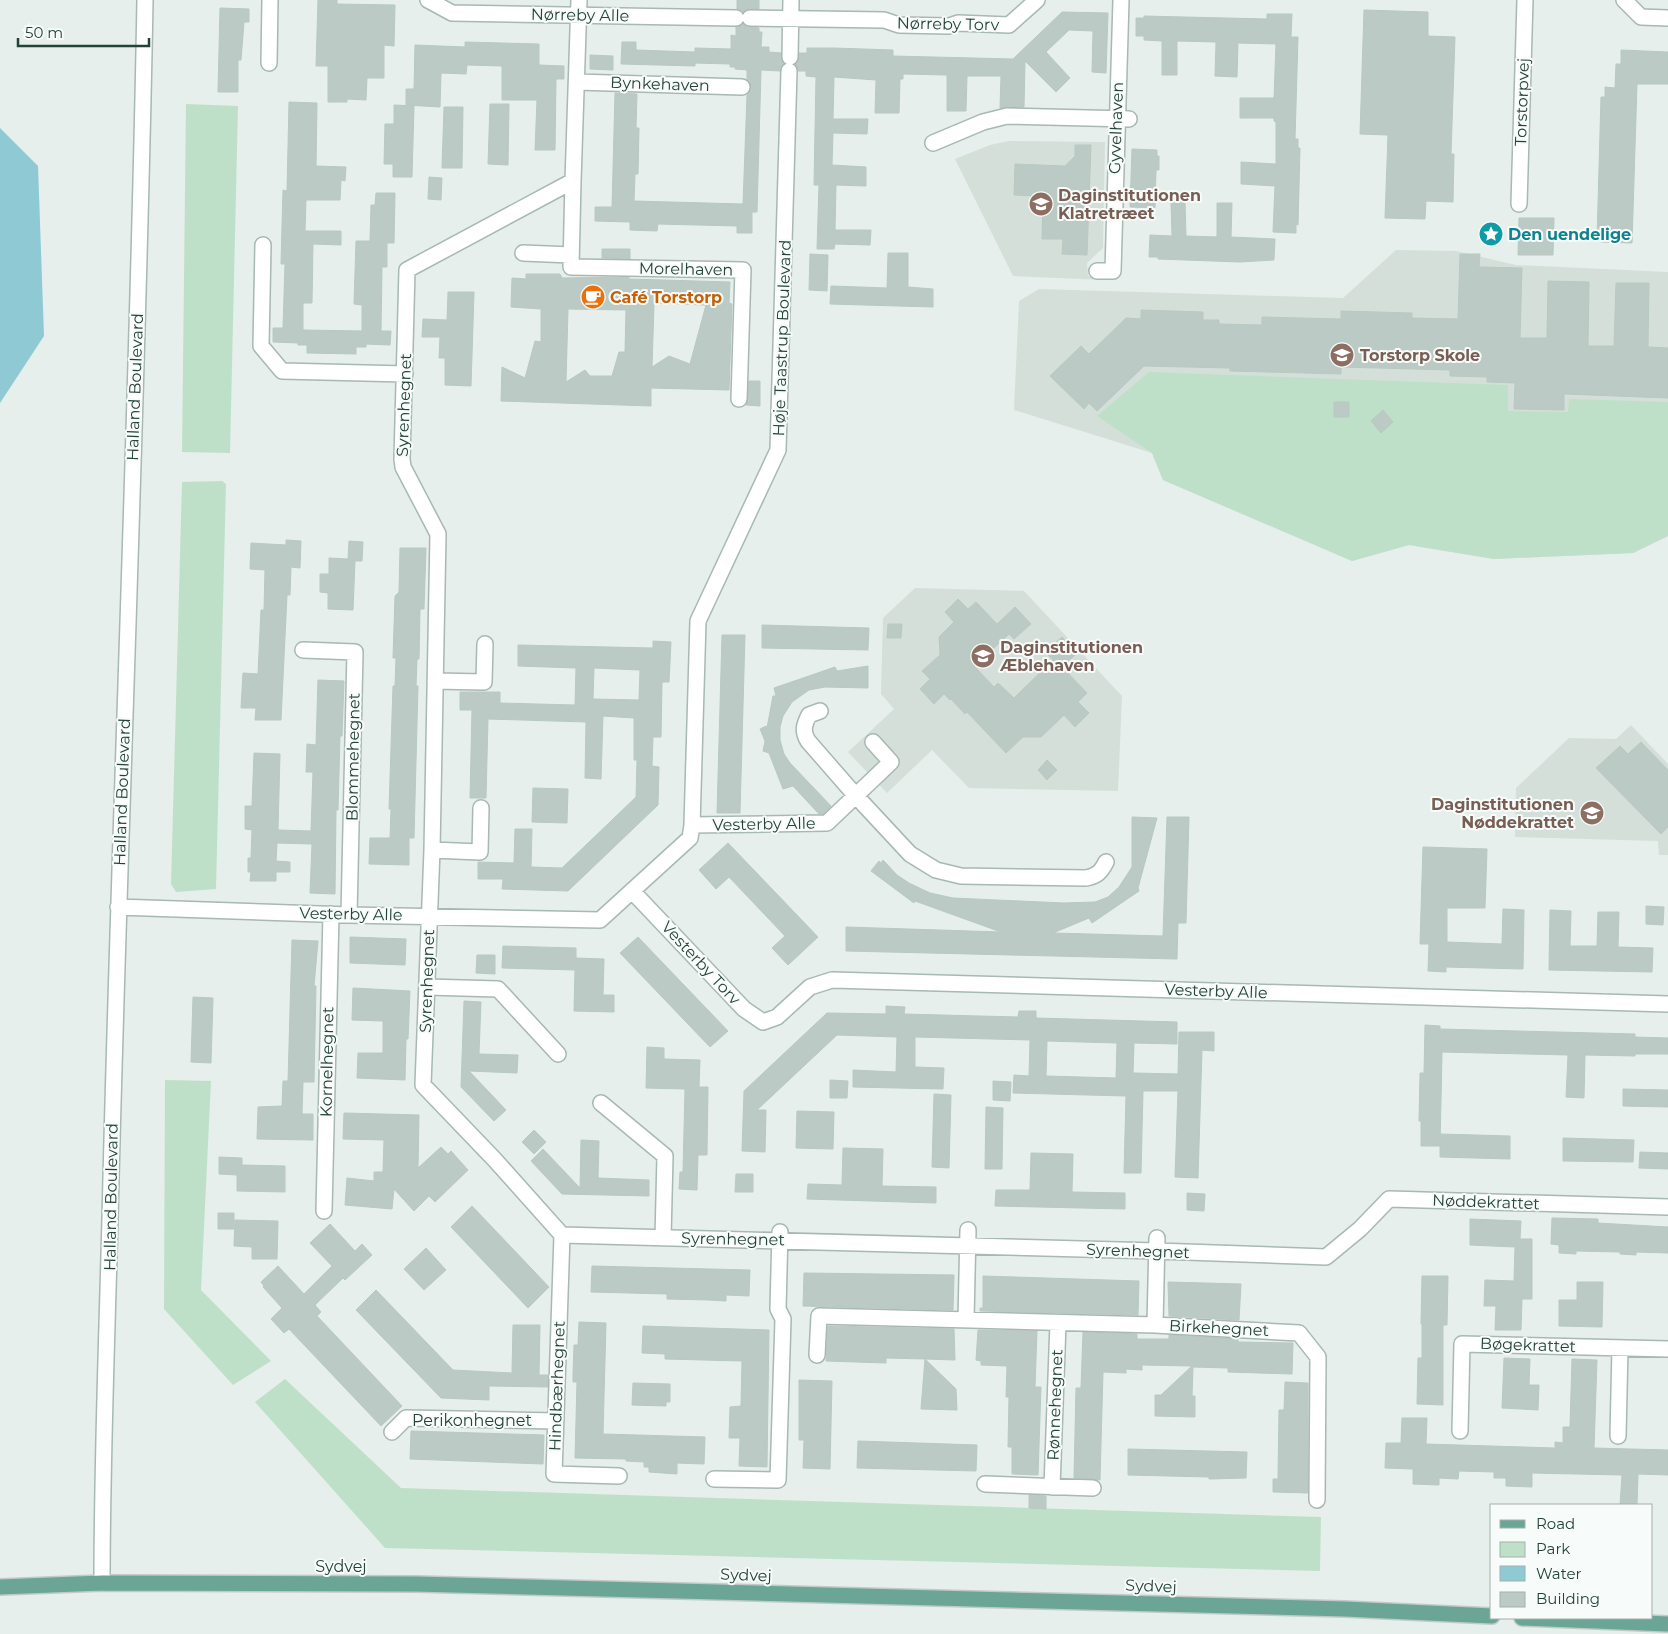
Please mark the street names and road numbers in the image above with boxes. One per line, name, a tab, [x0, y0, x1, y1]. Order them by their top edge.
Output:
street label: Nørreby Alle	[531, 5, 629, 25]
street label: Nørreby Torv	[897, 14, 1000, 34]
street label: Torstorpvej	[1511, 58, 1533, 146]
street label: Bynkehaven	[610, 73, 710, 95]
street label: Gyvelhaven	[1105, 82, 1127, 174]
street label: Høje Taastrup Boulevard	[769, 239, 795, 437]
street label: Morelhaven	[639, 259, 733, 279]
street label: Halland Boulevard	[123, 313, 147, 461]
street label: Syrenhegnet	[393, 352, 415, 457]
street label: Blommehegnet	[342, 692, 364, 821]
street label: Halland Boulevard	[110, 718, 134, 866]
street label: Vesterby Alle	[712, 814, 816, 834]
street label: Vesterby Alle	[299, 904, 403, 924]
street label: Vesterby Torv	[658, 917, 745, 1009]
street label: Syrenhegnet	[416, 928, 438, 1033]
street label: Vesterby Alle	[1164, 980, 1268, 1002]
street label: Kornelhegnet	[317, 1006, 337, 1117]
street label: Halland Boulevard	[100, 1123, 122, 1271]
street label: Nøddekrattet	[1432, 1191, 1541, 1213]
street label: Syrenhegnet	[681, 1229, 785, 1249]
street label: Syrenhegnet	[1086, 1240, 1191, 1262]
street label: Birkehegnet	[1169, 1316, 1270, 1340]
street label: Hindbærhegnet	[545, 1320, 569, 1451]
street label: Bøgekrattet	[1480, 1334, 1577, 1356]
street label: Rønnehegnet	[1044, 1349, 1066, 1461]
street label: Perikonhegnet	[412, 1411, 533, 1430]
street label: Sydvej	[315, 1557, 367, 1576]
street label: Sydvej	[720, 1565, 772, 1585]
street label: Sydvej	[1125, 1576, 1177, 1596]

